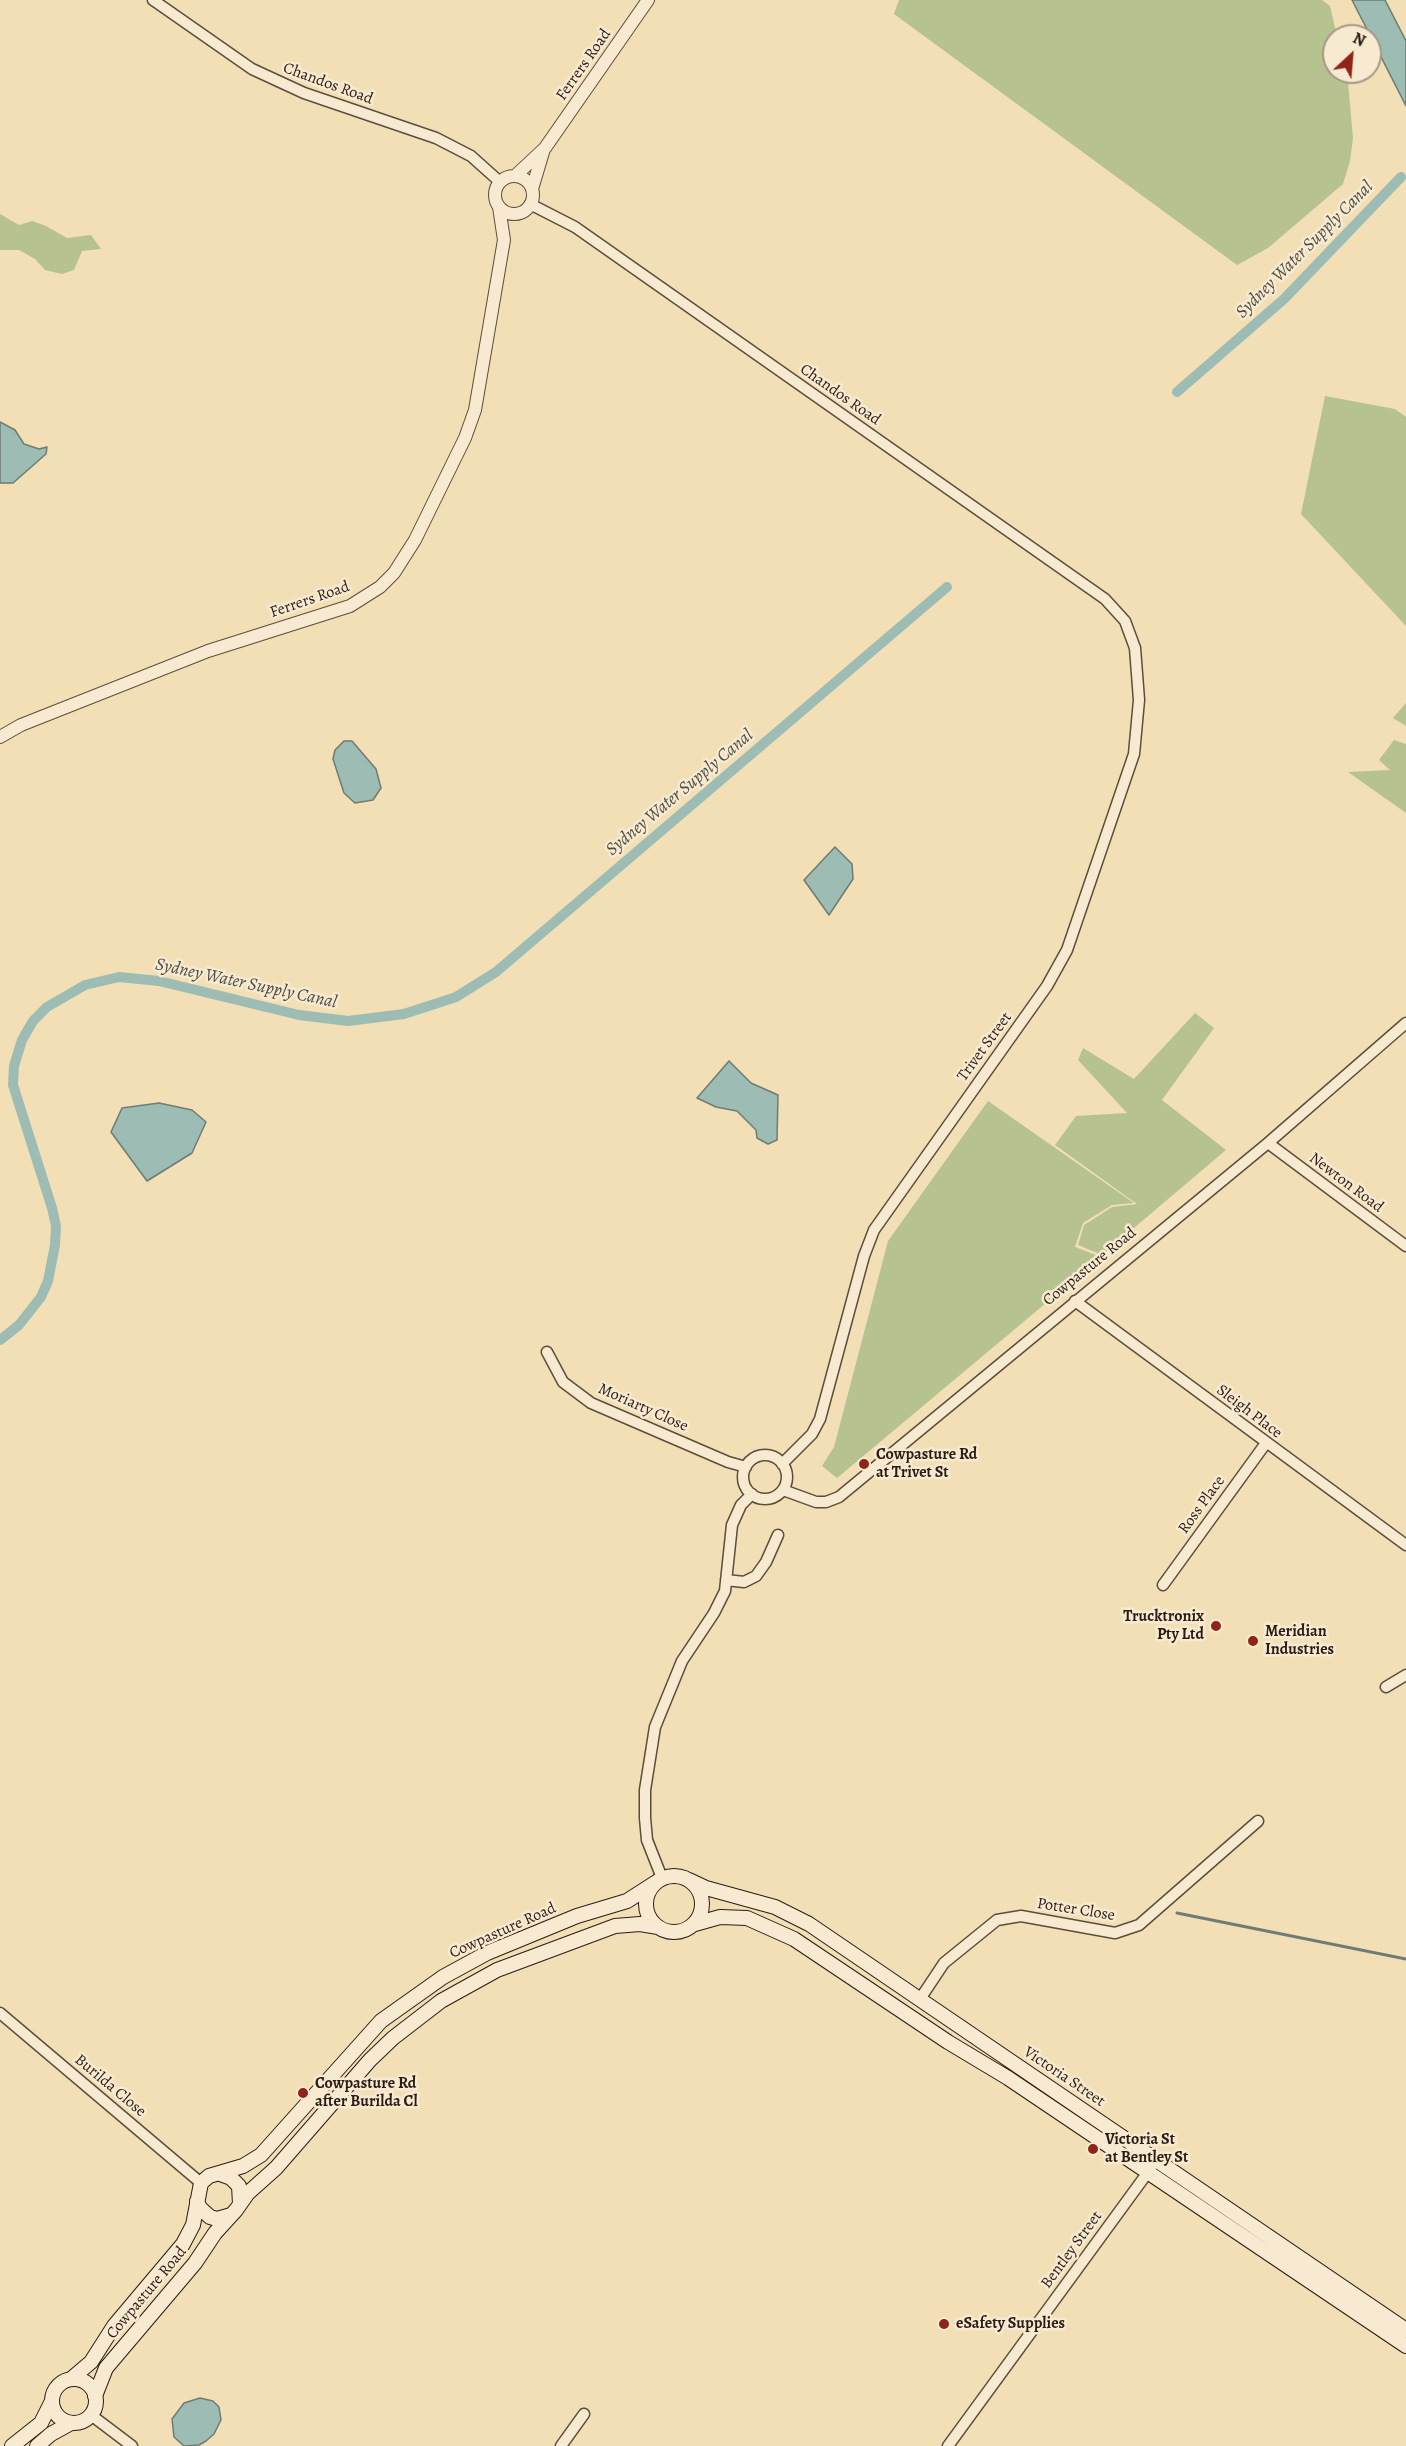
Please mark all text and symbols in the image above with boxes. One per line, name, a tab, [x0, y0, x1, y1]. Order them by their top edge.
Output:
north arrow	[1322, 24, 1382, 84]
street label: Ferrers Road	[552, 26, 616, 104]
text: N	[1349, 27, 1369, 52]
street label: Chandos Road	[280, 59, 376, 109]
water label: Sydney Water Supply Canal	[1232, 177, 1378, 323]
street label: Chandos Road	[796, 360, 884, 430]
street label: Ferrers Road	[268, 577, 352, 623]
water label: Sydney Water Supply Canal	[602, 725, 758, 861]
water label: Sydney Water Supply Canal	[153, 954, 339, 1014]
street label: Trivet Street	[954, 1009, 1016, 1085]
street label: Newton Road	[1305, 1149, 1387, 1217]
street label: Cowpasture Road	[1039, 1223, 1141, 1311]
street label: Moriarty Close	[595, 1380, 691, 1436]
street label: Sleigh Place	[1212, 1381, 1286, 1443]
place label: Cowpasture Rd at Trivet St	[876, 1445, 977, 1483]
marker: Cowpasture Rd at Trivet St	[857, 1457, 871, 1471]
street label: Ross Place	[1174, 1472, 1230, 1538]
place label: Trucktronix Pty Ltd	[1123, 1607, 1204, 1645]
marker: Trucktronix Pty Ltd	[1209, 1619, 1223, 1633]
place label: Meridian Industries	[1265, 1622, 1334, 1660]
marker: Meridian Industries	[1246, 1634, 1260, 1648]
street label: Potter Close	[1036, 1894, 1116, 1926]
street label: Cowpasture Road	[447, 1899, 559, 1963]
street label: Victoria Street	[1020, 2043, 1108, 2111]
street label: Burilda Close	[70, 2051, 150, 2121]
place label: Cowpasture Rd after Burilda Cl	[315, 2074, 418, 2112]
marker: Cowpasture Rd after Burilda Cl	[296, 2086, 310, 2100]
place label: Victoria St at Bentley St	[1105, 2130, 1188, 2168]
marker: Victoria St at Bentley St	[1086, 2142, 1100, 2156]
street label: Bentley Street	[1037, 2207, 1107, 2293]
street label: Cowpasture Road	[103, 2243, 191, 2343]
place label: eSafety Supplies	[956, 2314, 1065, 2334]
marker: eSafety Supplies	[937, 2317, 951, 2331]

